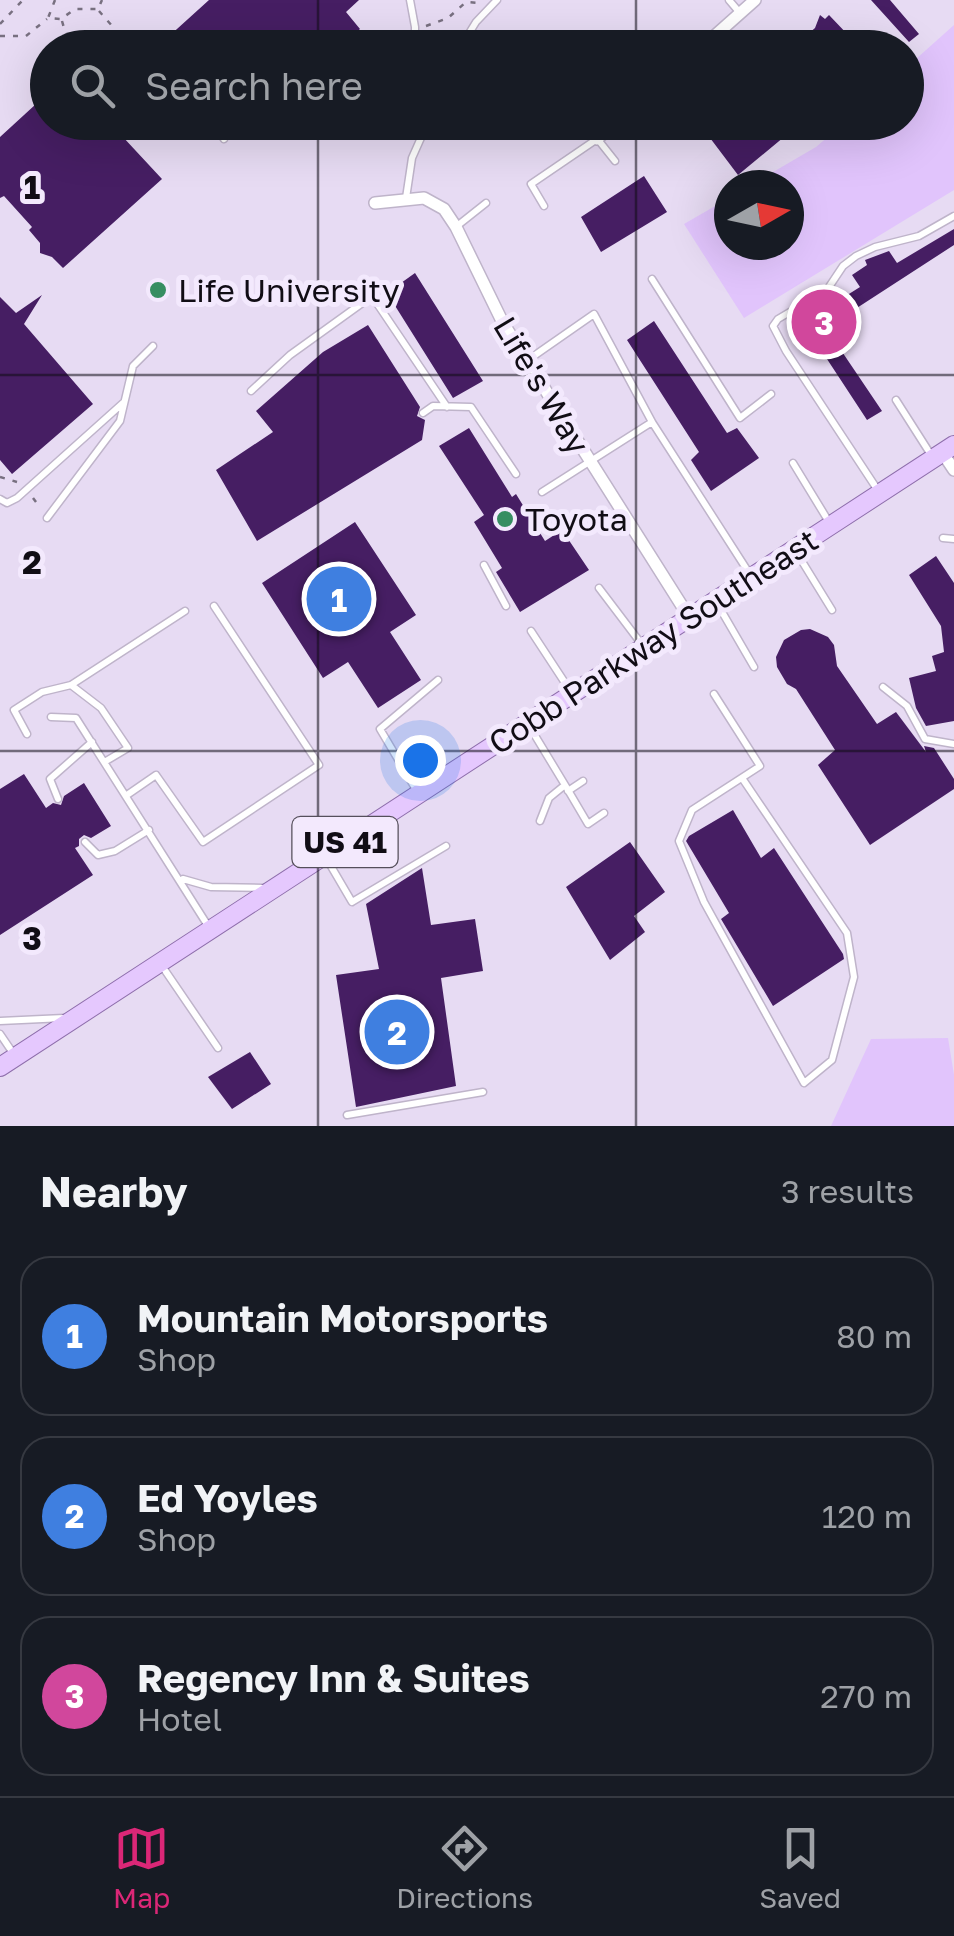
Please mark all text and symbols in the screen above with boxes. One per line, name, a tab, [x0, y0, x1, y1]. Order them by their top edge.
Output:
search box	[30, 30, 924, 140]
icon: search	[65, 58, 120, 113]
text: Search here	[145, 63, 363, 108]
text: 1	[24, 168, 40, 206]
north arrow	[714, 170, 804, 260]
place label: Life University	[178, 271, 400, 309]
marker: Life University	[147, 279, 169, 301]
pin: 3	[792, 284, 856, 360]
street label: Life's Way	[486, 310, 598, 461]
place label: Toyota	[525, 500, 628, 538]
marker: Toyota	[494, 508, 516, 530]
street label: Cobb Parkway Southeast	[481, 520, 825, 762]
text: 2	[22, 543, 42, 581]
pin: 1	[306, 562, 372, 636]
your location	[395, 735, 446, 786]
road number: US 41	[292, 817, 398, 867]
text: 3	[22, 919, 42, 957]
pin: 2	[364, 994, 430, 1070]
text: Nearby	[40, 1166, 188, 1216]
text: 3 results	[781, 1172, 914, 1210]
text: Mountain Motorsports	[137, 1295, 548, 1340]
text: 1	[66, 1317, 83, 1355]
text: 80 m	[836, 1317, 912, 1355]
text: Shop	[137, 1340, 216, 1378]
text: Ed Yoyles	[137, 1475, 318, 1520]
text: 2	[65, 1497, 84, 1535]
text: 120 m	[822, 1497, 912, 1535]
text: Shop	[137, 1520, 216, 1558]
text: Regency Inn & Suites	[137, 1655, 530, 1700]
text: 3	[65, 1677, 84, 1715]
text: 270 m	[820, 1677, 912, 1715]
text: Hotel	[137, 1700, 222, 1738]
tab: Map	[113, 1821, 170, 1914]
tab: Directions	[396, 1821, 533, 1914]
tab: Saved	[759, 1821, 841, 1914]

